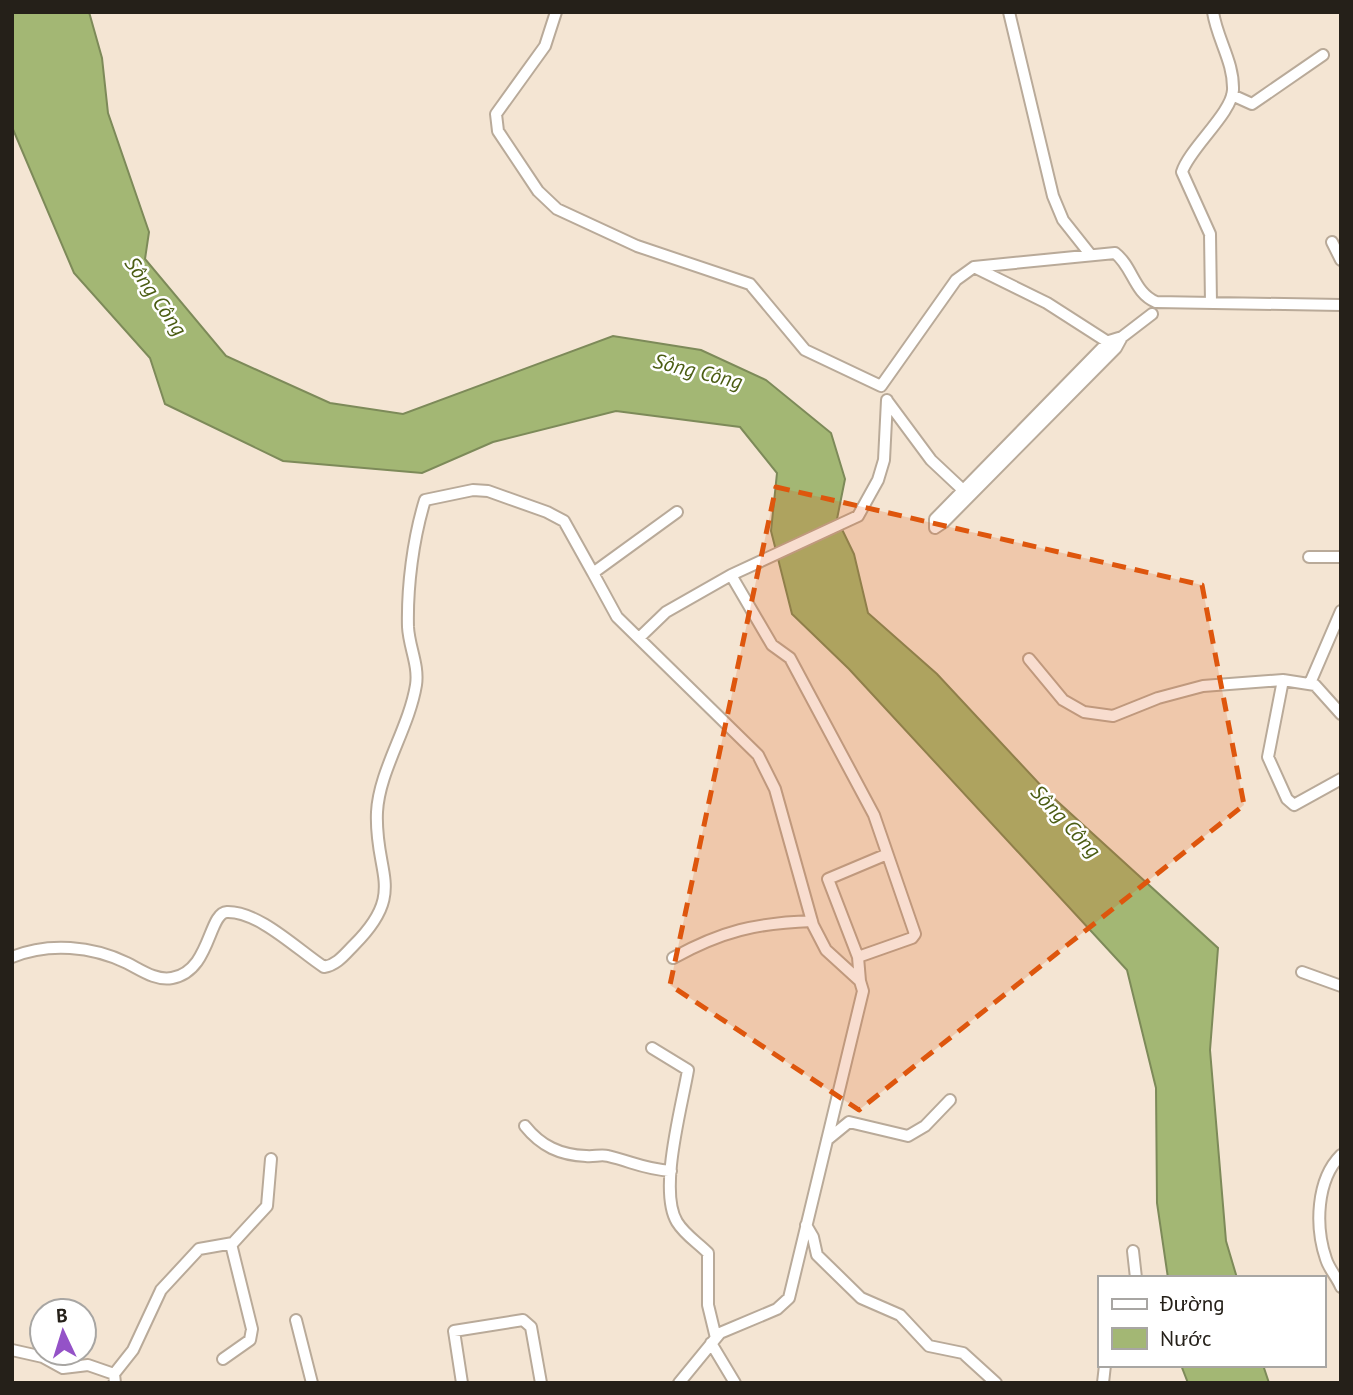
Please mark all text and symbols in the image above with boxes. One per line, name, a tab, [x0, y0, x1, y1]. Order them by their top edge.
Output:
water label: Sông Công	[119, 251, 193, 341]
water label: Sông Công	[651, 347, 746, 395]
water label: Sông Công	[1025, 779, 1107, 864]
legend	[1098, 1276, 1325, 1367]
text: Đường	[1159, 1290, 1224, 1317]
north arrow	[28, 1297, 98, 1367]
text: B	[55, 1303, 68, 1327]
text: Nước	[1160, 1325, 1211, 1352]

